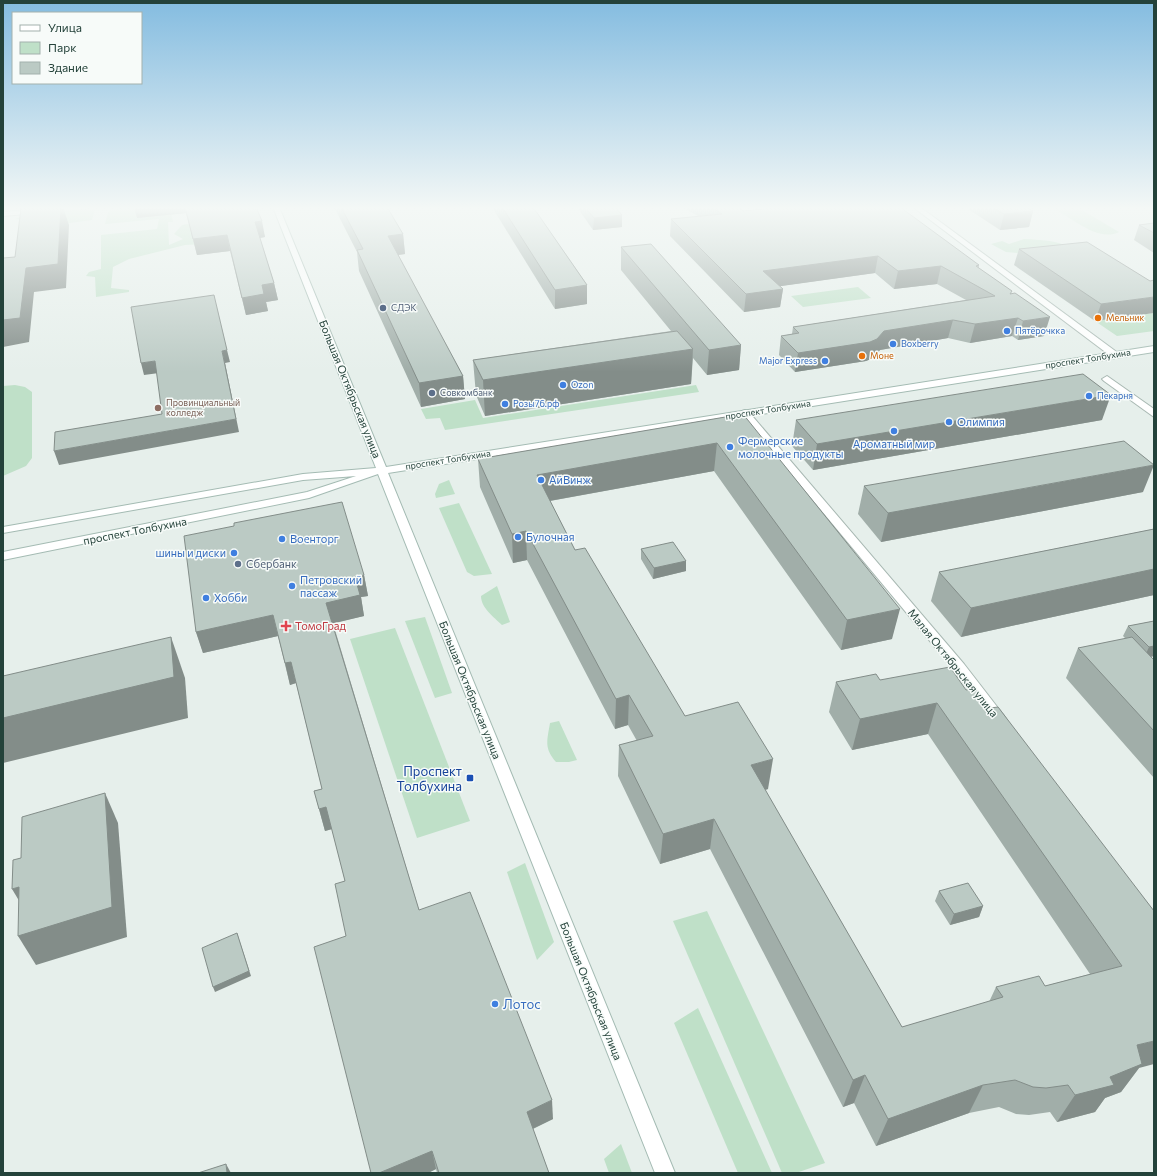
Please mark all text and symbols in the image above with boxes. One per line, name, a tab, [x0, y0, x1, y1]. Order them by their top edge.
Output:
legend	[12, 12, 142, 84]
text: Улица	[48, 20, 82, 34]
text: Парк	[48, 40, 77, 54]
text: Здание	[48, 60, 88, 74]
place label: СДЭК	[391, 302, 416, 313]
marker: СДЭК	[378, 303, 388, 313]
place label: Мельник	[1106, 312, 1144, 323]
marker: Мельник	[1093, 313, 1103, 323]
street label: Большая Октябрьская улица	[317, 318, 384, 460]
place label: Пятёрочкка	[1015, 325, 1065, 336]
marker: Пятёрочкка	[1002, 326, 1012, 336]
place label: Boxberry	[901, 338, 939, 349]
marker: Boxberry	[888, 339, 898, 349]
street label: проспект Толбухина	[1045, 346, 1132, 371]
place label: Моне	[870, 350, 894, 361]
marker: Моне	[857, 351, 867, 361]
place label: Major Express	[759, 355, 817, 366]
marker: Major Express	[820, 356, 830, 366]
place label: Ozon	[571, 379, 593, 390]
marker: Ozon	[558, 380, 568, 390]
place label: Совкомбанк	[440, 387, 493, 398]
marker: Совкомбанк	[427, 388, 437, 398]
place label: Пекарня	[1097, 390, 1133, 401]
marker: Пекарня	[1084, 391, 1094, 401]
place label: Провинциальный колледж	[166, 397, 240, 418]
street label: проспект Толбухина	[725, 397, 812, 422]
place label: Розы76.рф	[513, 398, 559, 409]
marker: Розы76.рф	[500, 399, 510, 409]
marker: Провинциальный колледж	[153, 403, 163, 413]
place label: Олимпия	[957, 415, 1005, 428]
marker: Олимпия	[944, 417, 954, 427]
marker: Ароматный мир	[889, 426, 899, 436]
place label: Фермерские молочные продукты	[738, 434, 844, 460]
place label: Ароматный мир	[853, 437, 935, 450]
marker: Фермерские молочные продукты	[725, 442, 735, 452]
street label: проспект Толбухина	[405, 447, 492, 472]
place label: АйВинж	[549, 473, 592, 486]
marker: АйВинж	[536, 475, 546, 485]
street label: проспект Толбухина	[82, 514, 188, 547]
place label: Булочная	[526, 530, 575, 543]
place label: Военторг	[290, 532, 339, 545]
marker: Булочная	[513, 532, 523, 542]
marker: Военторг	[277, 534, 287, 544]
place label: шины и диски	[155, 546, 226, 559]
marker: шины и диски	[229, 548, 239, 558]
place label: Сбербанк	[246, 557, 297, 570]
marker: Сбербанк	[233, 559, 243, 569]
place label: Петровский пассаж	[300, 573, 362, 599]
marker: Петровский пассаж	[287, 581, 297, 591]
place label: Хобби	[214, 591, 247, 604]
marker: Хобби	[201, 593, 211, 603]
street label: Малая Октябрьская улица	[906, 606, 1001, 719]
place label: ТомоГрад	[295, 619, 347, 632]
street label: Большая Октябрьская улица	[437, 619, 504, 761]
marker: ТомоГрад	[280, 620, 292, 632]
place label: Проспект Толбухина	[397, 763, 462, 794]
marker: Проспект Толбухина	[465, 773, 475, 783]
street label: Большая Октябрьская улица	[558, 920, 625, 1062]
place label: Лотос	[503, 996, 541, 1012]
marker: Лотос	[490, 999, 500, 1009]

